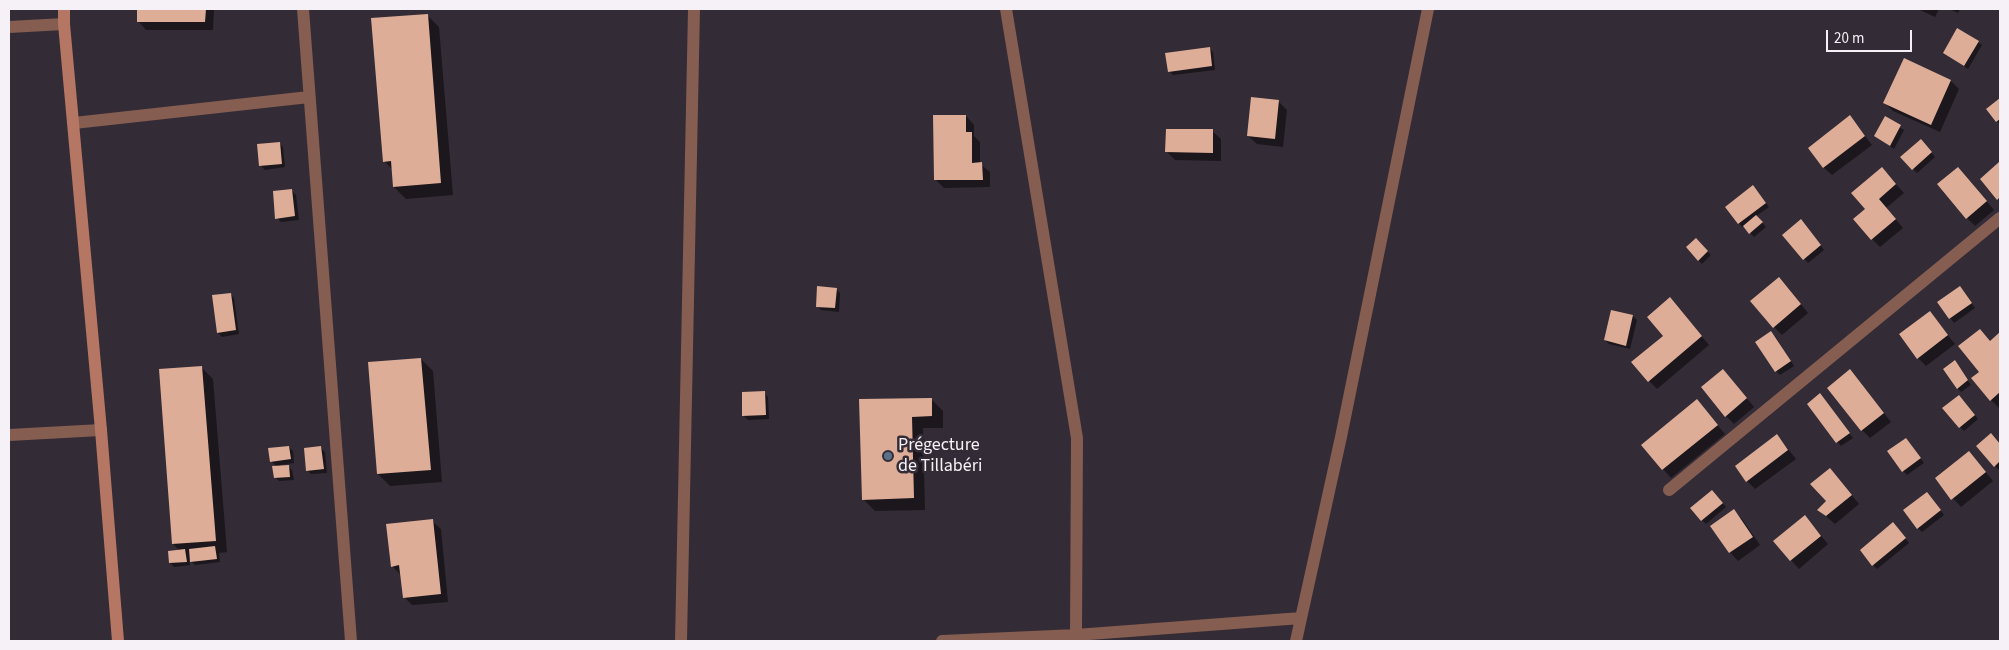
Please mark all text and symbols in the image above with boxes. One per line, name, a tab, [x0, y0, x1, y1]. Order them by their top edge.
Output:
scale bar	[1829, 20, 1915, 52]
text: 20 m	[1834, 28, 1864, 49]
place label: Prégecture de Tillabéri	[898, 435, 982, 478]
marker: Prégecture de Tillabéri	[882, 450, 894, 462]

